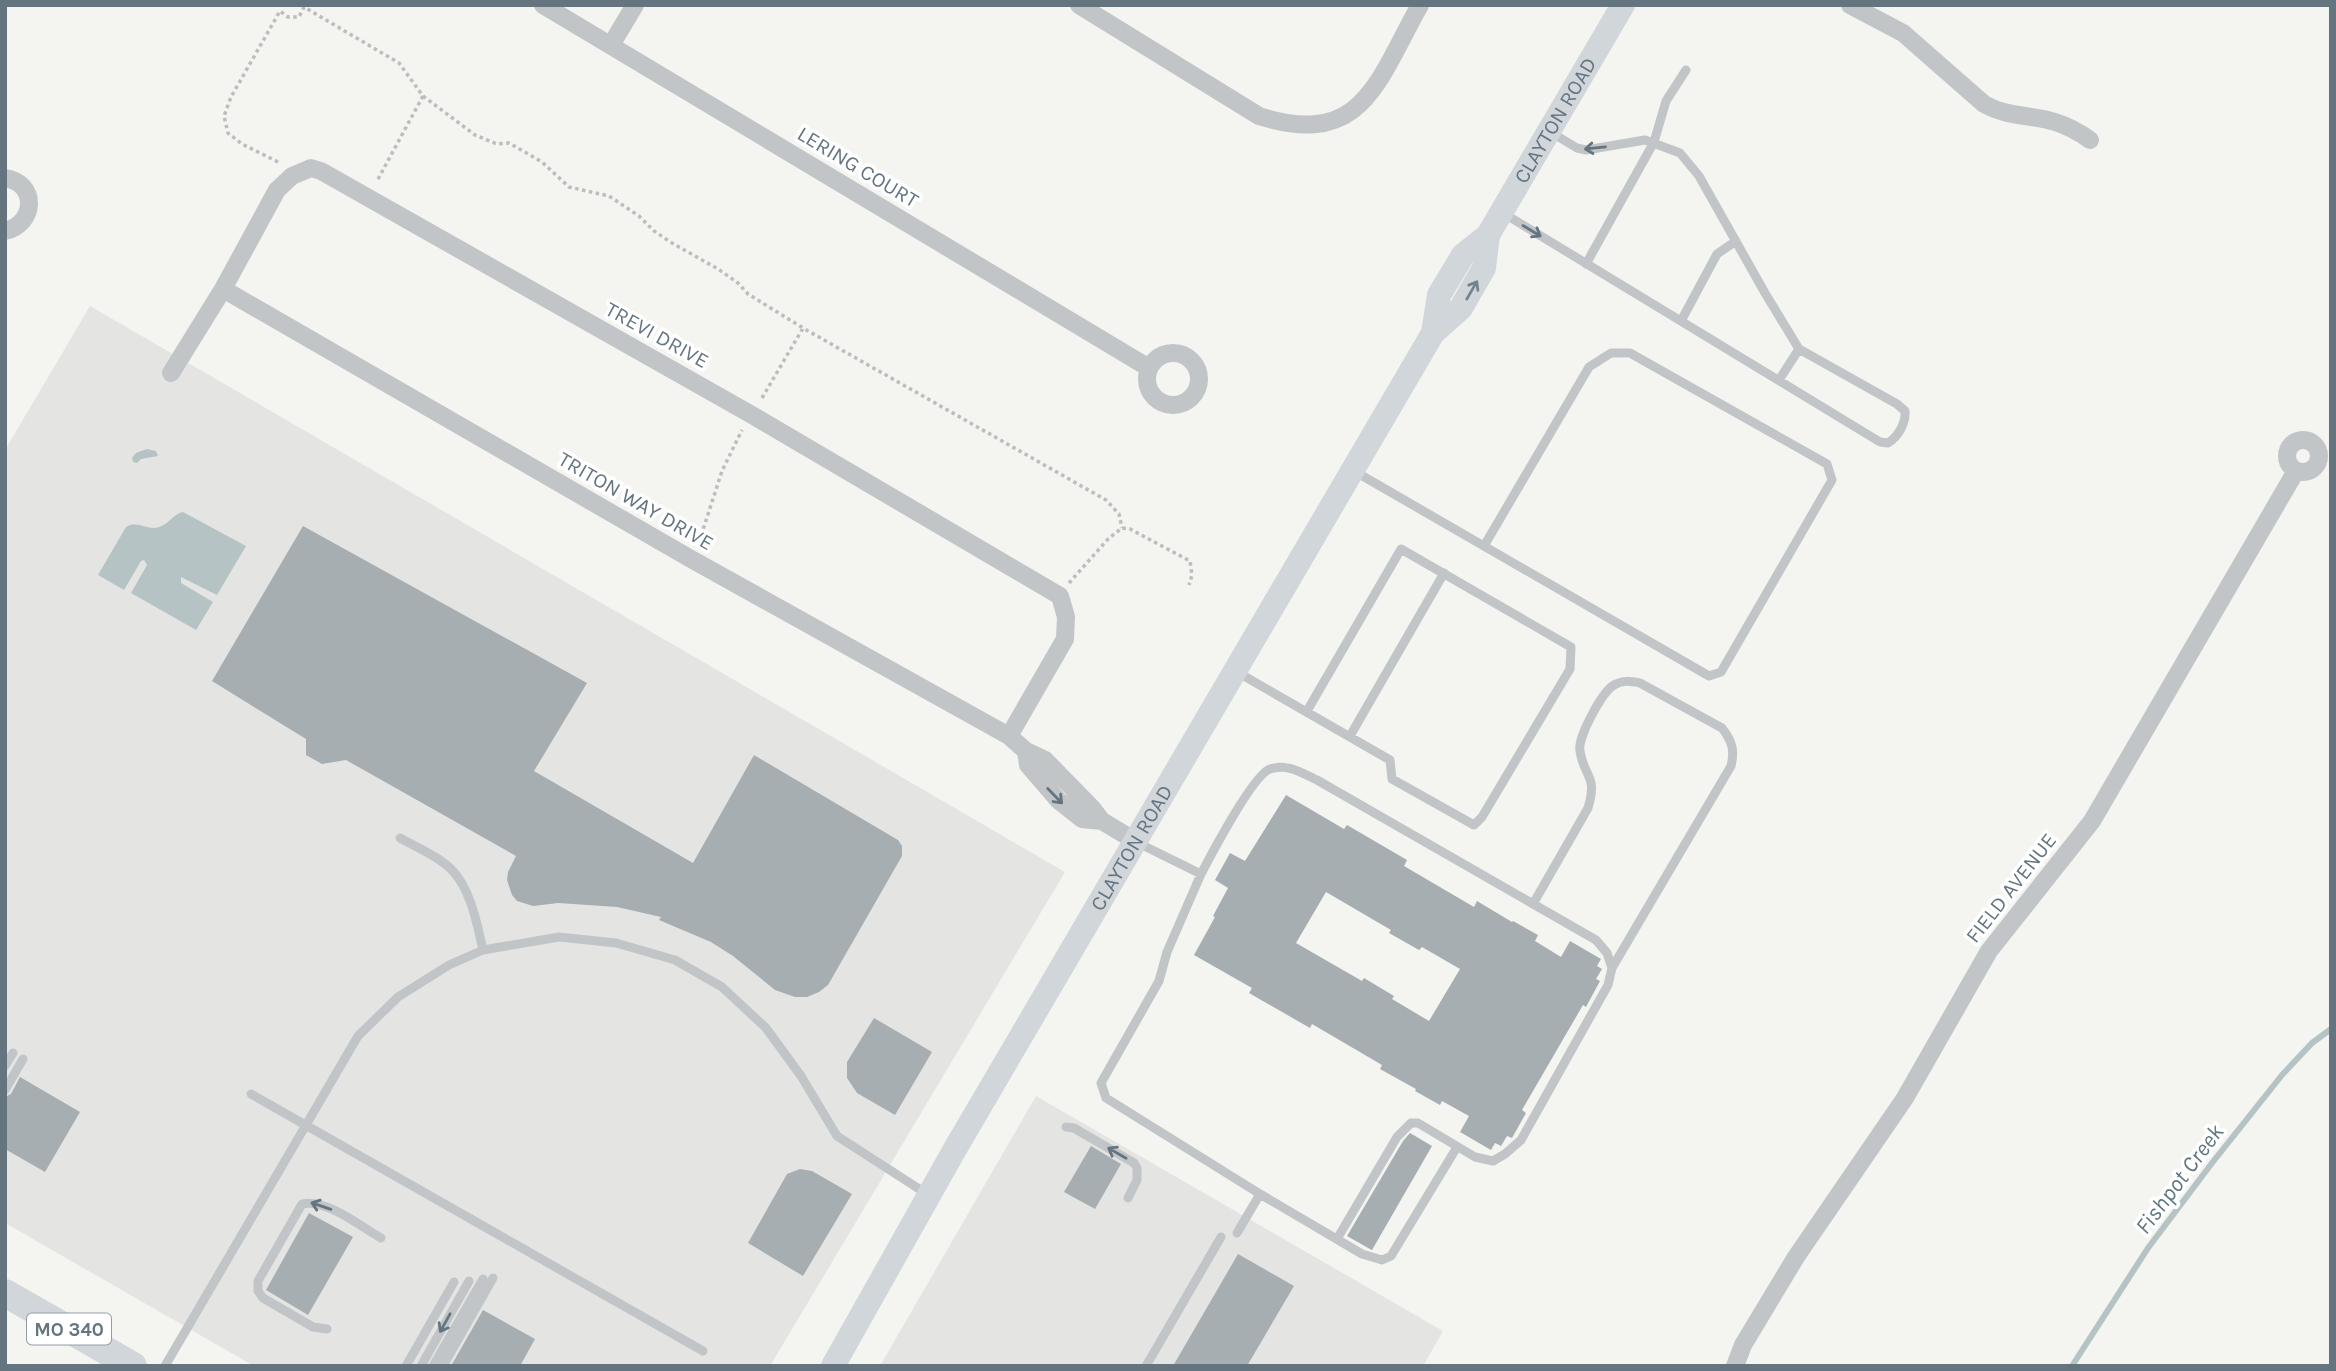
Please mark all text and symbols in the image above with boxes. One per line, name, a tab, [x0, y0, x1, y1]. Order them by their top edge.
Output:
street label: CLAYTON ROAD	[1509, 53, 1601, 188]
street label: LERING COURT	[793, 121, 923, 213]
one-way arrow	[1584, 142, 1607, 155]
one-way arrow	[1521, 224, 1541, 238]
one-way arrow	[1465, 280, 1479, 300]
street label: TREVI DRIVE	[601, 297, 713, 373]
street label: TRITON WAY DRIVE	[554, 447, 718, 555]
street label: CLAYTON ROAD	[1085, 781, 1178, 915]
one-way arrow	[1047, 787, 1064, 804]
street label: FIELD AVENUE	[1961, 828, 2061, 948]
water label: Fishpot Creek	[2129, 1119, 2230, 1239]
one-way arrow	[1107, 1146, 1127, 1160]
one-way arrow	[310, 1199, 332, 1211]
one-way arrow	[438, 1313, 452, 1333]
road number: MO 340	[27, 1314, 111, 1344]

